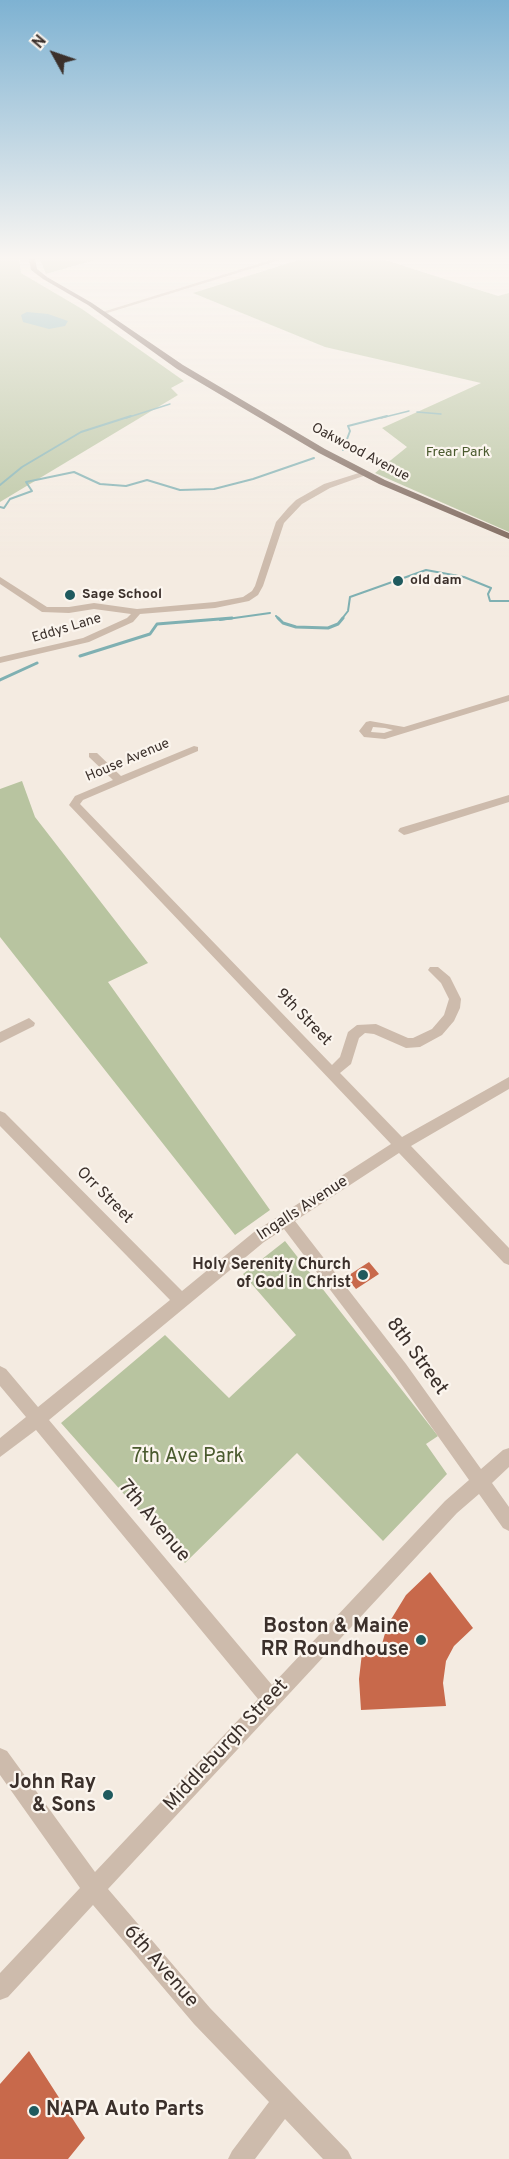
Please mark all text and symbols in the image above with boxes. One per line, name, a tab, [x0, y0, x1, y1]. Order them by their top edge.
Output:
north arrow	[24, 24, 84, 84]
text: N	[29, 32, 52, 53]
street label: Oakwood Avenue	[308, 420, 412, 486]
park label: Frear Park	[426, 445, 490, 461]
place label: old dam	[410, 573, 462, 589]
marker: old dam	[391, 574, 405, 588]
place label: Sage School	[82, 587, 162, 603]
marker: Sage School	[63, 588, 77, 602]
street label: Eddys Lane	[30, 610, 104, 648]
street label: House Avenue	[83, 736, 173, 786]
street label: 9th Street	[271, 985, 335, 1051]
street label: Orr Street	[72, 1164, 136, 1228]
street label: Ingalls Avenue	[254, 1173, 352, 1245]
place label: Holy Serenity Church of God in Christ	[192, 1256, 351, 1294]
marker: Holy Serenity Church of God in Christ	[356, 1268, 370, 1282]
street label: 8th Street	[380, 1314, 452, 1400]
park label: 7th Ave Park	[132, 1446, 244, 1470]
street label: 7th Avenue	[112, 1476, 194, 1568]
place label: Boston & Maine RR Roundhouse	[261, 1616, 409, 1663]
marker: Boston & Maine RR Roundhouse	[414, 1633, 428, 1647]
street label: Middleburgh Street	[160, 1675, 294, 1817]
place label: John Ray & Sons	[9, 1772, 96, 1819]
marker: John Ray & Sons	[101, 1788, 115, 1802]
street label: 6th Avenue	[118, 1921, 202, 2013]
place label: NAPA Auto Parts	[46, 2099, 204, 2123]
marker: NAPA Auto Parts	[27, 2104, 41, 2118]

